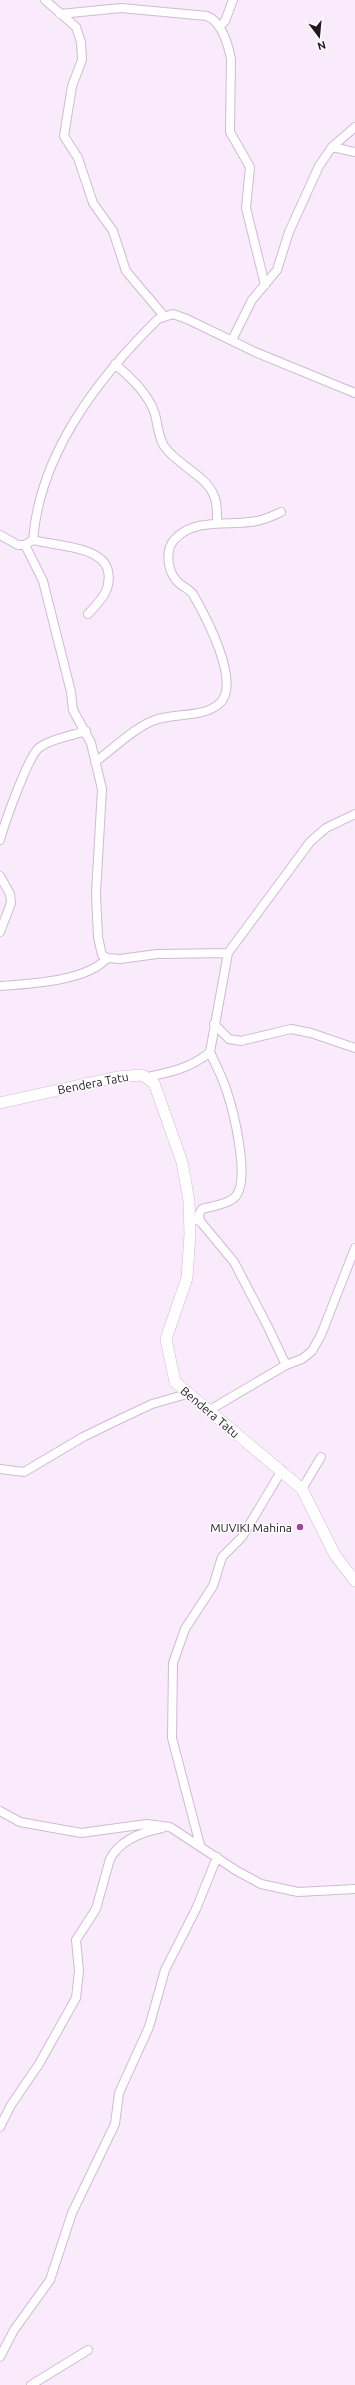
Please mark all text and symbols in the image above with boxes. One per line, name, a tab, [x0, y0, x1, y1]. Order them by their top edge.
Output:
north arrow	[299, 16, 339, 56]
text: N	[316, 39, 327, 53]
street label: Bendera Tatu	[56, 1070, 130, 1096]
street label: Bendera Tatu	[178, 1384, 242, 1440]
place label: MUVIKI Mahina	[210, 1521, 292, 1534]
marker: MUVIKI Mahina	[295, 1522, 305, 1532]

